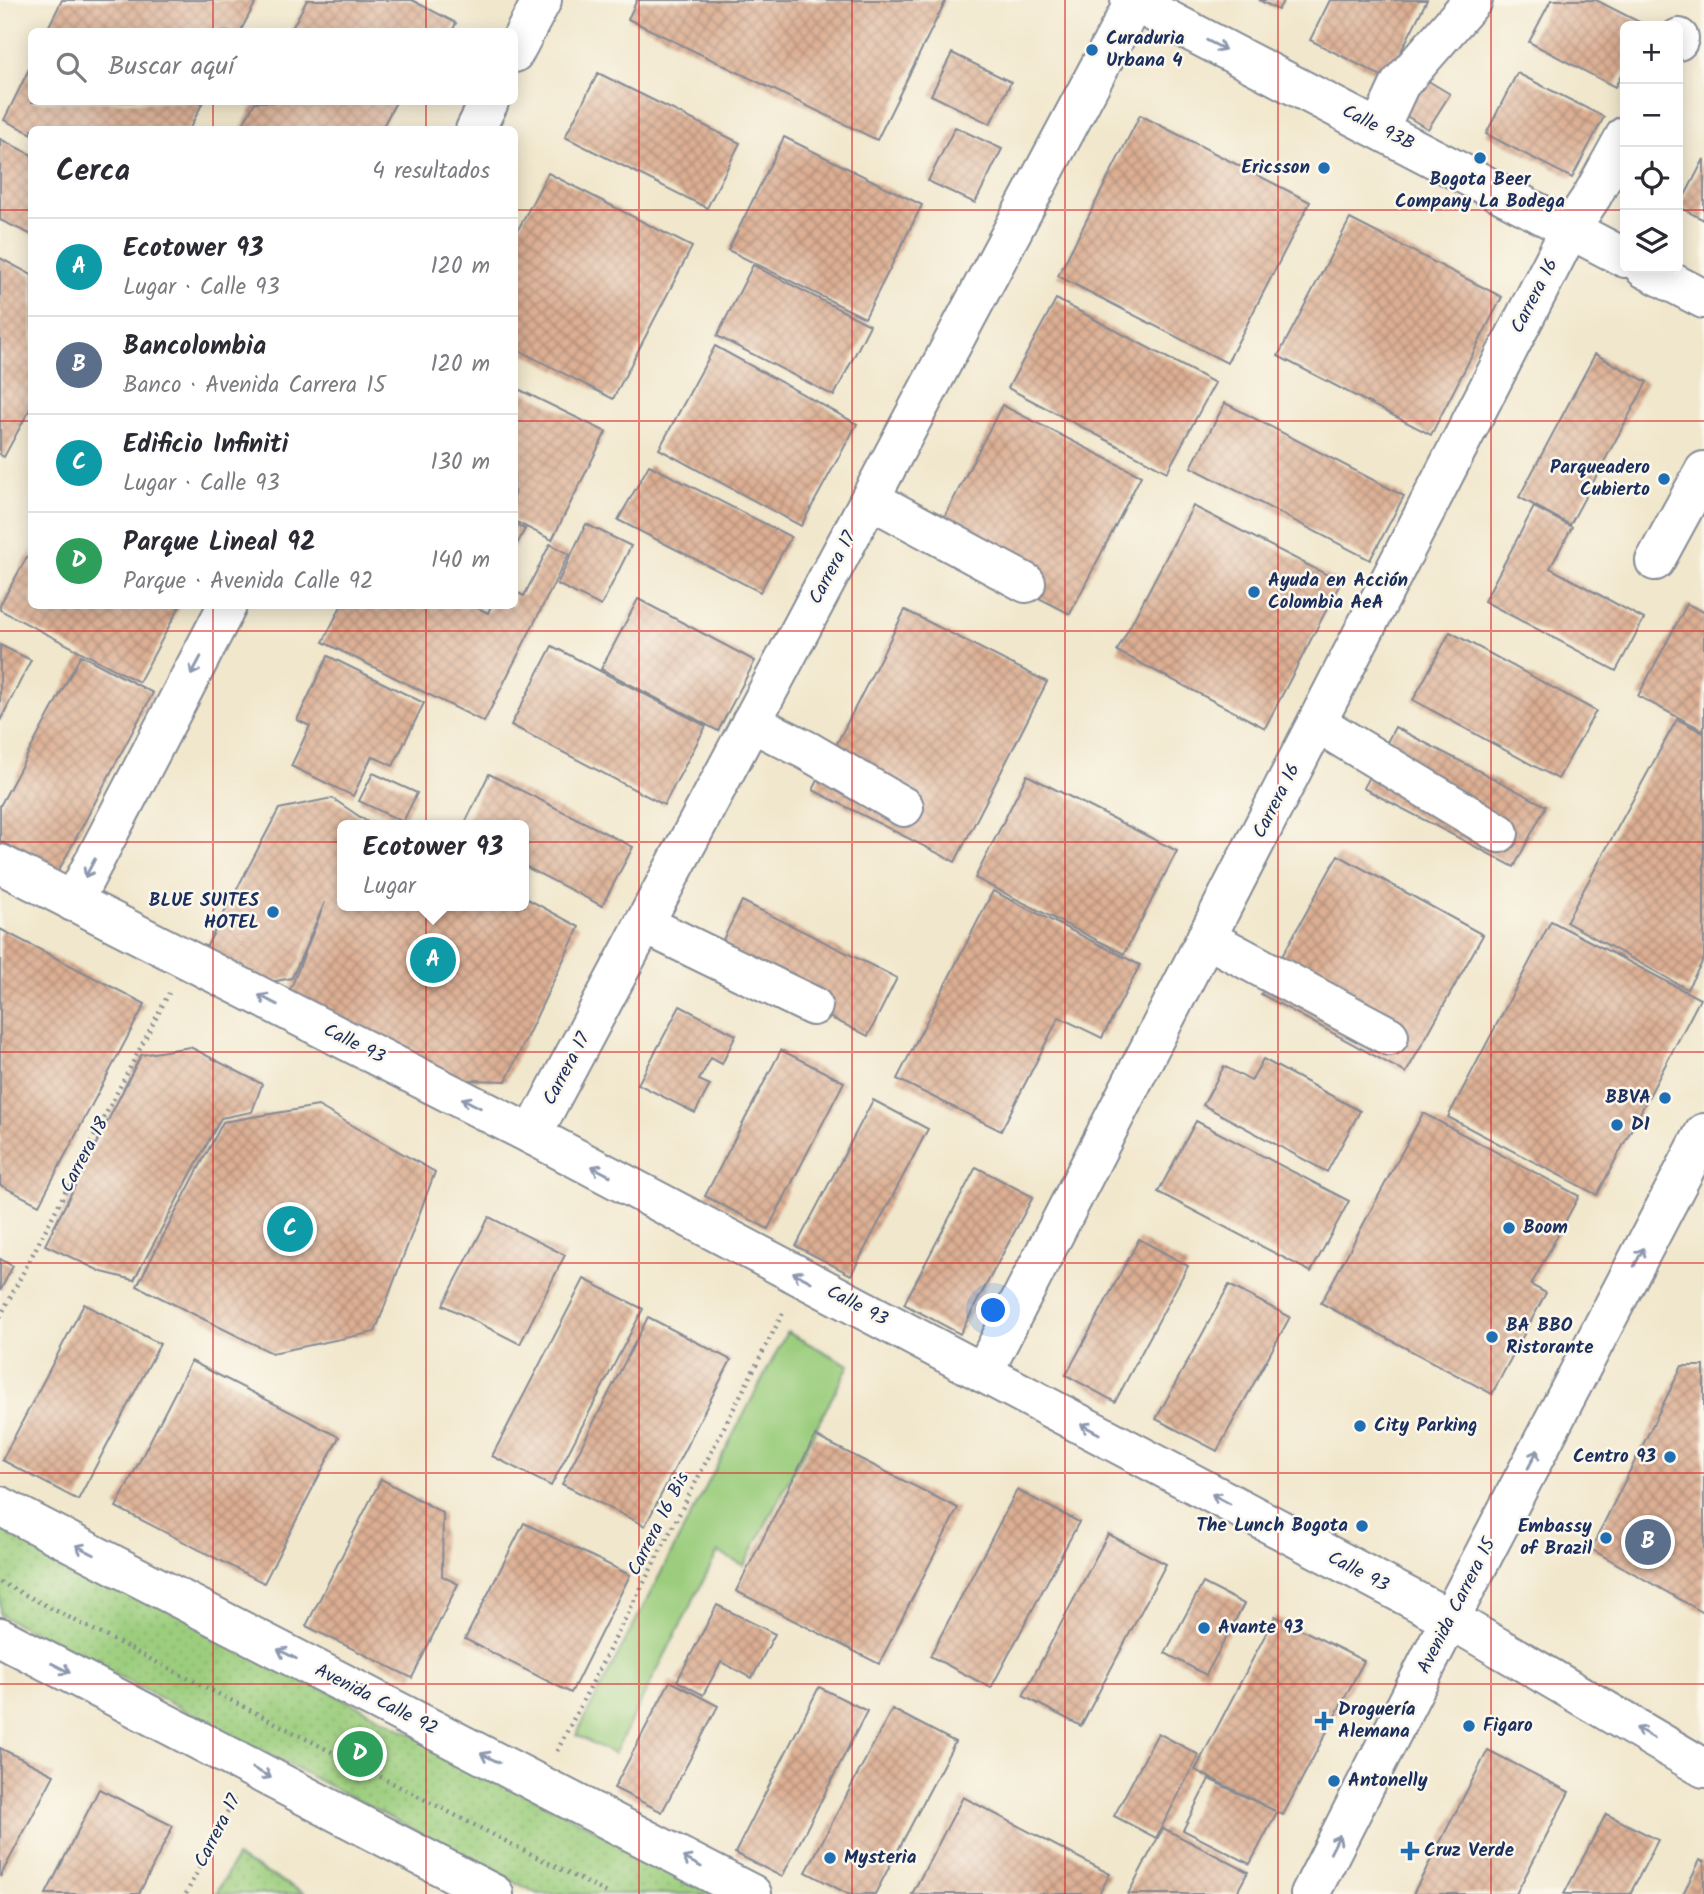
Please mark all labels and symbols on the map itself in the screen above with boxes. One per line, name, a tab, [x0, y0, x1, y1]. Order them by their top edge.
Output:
place label: Curaduria Urbana 4	[1106, 24, 1185, 76]
one-way arrow	[1206, 38, 1226, 52]
marker: Curaduria Urbana 4	[1084, 42, 1100, 58]
street label: Calle 93B	[1336, 97, 1420, 159]
marker: Bogota Beer Company La Bodega	[1472, 150, 1488, 166]
place label: Ericsson	[1241, 153, 1310, 183]
marker: Ericsson	[1316, 160, 1332, 176]
place label: Bogota Beer Company La Bodega	[1395, 165, 1565, 217]
street label: Carrera 16	[1503, 253, 1567, 339]
place label: Parqueadero Cubierto	[1550, 453, 1650, 505]
marker: Parqueadero Cubierto	[1656, 471, 1672, 487]
street label: Carrera 17	[801, 525, 865, 610]
place label: Ayuda en Acción Colombia AeA	[1268, 566, 1408, 618]
marker: Ayuda en Acción Colombia AeA	[1246, 584, 1262, 600]
one-way arrow	[188, 655, 202, 676]
street label: Carrera 16	[1245, 758, 1309, 844]
one-way arrow	[83, 857, 97, 878]
place label: BLUE SUITES HOTEL	[149, 886, 260, 938]
marker: BLUE SUITES HOTEL	[265, 904, 281, 920]
pin: A	[410, 934, 456, 986]
one-way arrow	[259, 992, 279, 1006]
street label: Calle 93	[318, 1016, 390, 1072]
street label: Carrera 17	[535, 1026, 599, 1111]
place label: BBVA	[1605, 1083, 1651, 1113]
marker: BBVA	[1657, 1090, 1673, 1106]
one-way arrow	[461, 1096, 482, 1110]
place label: D1	[1631, 1110, 1650, 1140]
street label: Carrera 18	[53, 1111, 118, 1198]
marker: D1	[1609, 1117, 1625, 1133]
one-way arrow	[591, 1164, 612, 1177]
pin: C	[267, 1203, 313, 1255]
place label: Boom	[1523, 1213, 1568, 1243]
marker: Boom	[1501, 1220, 1517, 1236]
one-way arrow	[1633, 1247, 1646, 1268]
one-way arrow	[792, 1270, 813, 1284]
street label: Calle 93	[821, 1277, 893, 1335]
your location	[976, 1293, 1010, 1327]
place label: BA BBO Ristorante	[1506, 1311, 1593, 1363]
marker: BA BBO Ristorante	[1484, 1329, 1500, 1345]
place label: City Parking	[1374, 1411, 1477, 1441]
marker: City Parking	[1352, 1418, 1368, 1434]
one-way arrow	[1080, 1422, 1101, 1436]
place label: Centro 93	[1573, 1442, 1656, 1472]
one-way arrow	[1527, 1449, 1541, 1469]
marker: Centro 93	[1662, 1449, 1678, 1465]
street label: Carrera 16 Bis	[620, 1467, 698, 1581]
one-way arrow	[1211, 1492, 1232, 1505]
place label: The Lunch Bogota	[1196, 1511, 1348, 1541]
place label: Embassy of Brazil	[1518, 1512, 1593, 1564]
pin: B	[1625, 1516, 1671, 1568]
marker: The Lunch Bogota	[1354, 1518, 1370, 1534]
marker: Embassy of Brazil	[1598, 1530, 1614, 1546]
street label: Avenida Carrera 15	[1410, 1531, 1505, 1679]
one-way arrow	[75, 1543, 96, 1556]
street label: Calle 93	[1322, 1543, 1394, 1601]
place label: Avante 93	[1218, 1613, 1303, 1643]
marker: Avante 93	[1196, 1620, 1212, 1636]
one-way arrow	[277, 1647, 298, 1661]
street label: Avenida Calle 92	[309, 1656, 443, 1744]
one-way arrow	[50, 1662, 70, 1676]
place label: Droguería Alemana	[1338, 1695, 1416, 1747]
place label: Figaro	[1483, 1711, 1533, 1741]
marker: Droguería Alemana	[1316, 1713, 1332, 1729]
marker: Figaro	[1461, 1718, 1477, 1734]
one-way arrow	[1635, 1726, 1655, 1740]
pin: D	[337, 1728, 383, 1780]
one-way arrow	[480, 1750, 501, 1764]
place label: Antonelly	[1348, 1766, 1428, 1796]
one-way arrow	[252, 1767, 272, 1781]
marker: Antonelly	[1326, 1773, 1342, 1789]
street label: Carrera 17	[187, 1788, 250, 1873]
one-way arrow	[1329, 1834, 1343, 1855]
place label: Cruz Verde	[1424, 1836, 1514, 1866]
place label: Mysteria	[844, 1843, 917, 1873]
marker: Cruz Verde	[1402, 1843, 1418, 1859]
marker: Mysteria	[822, 1850, 838, 1866]
one-way arrow	[682, 1855, 703, 1869]

